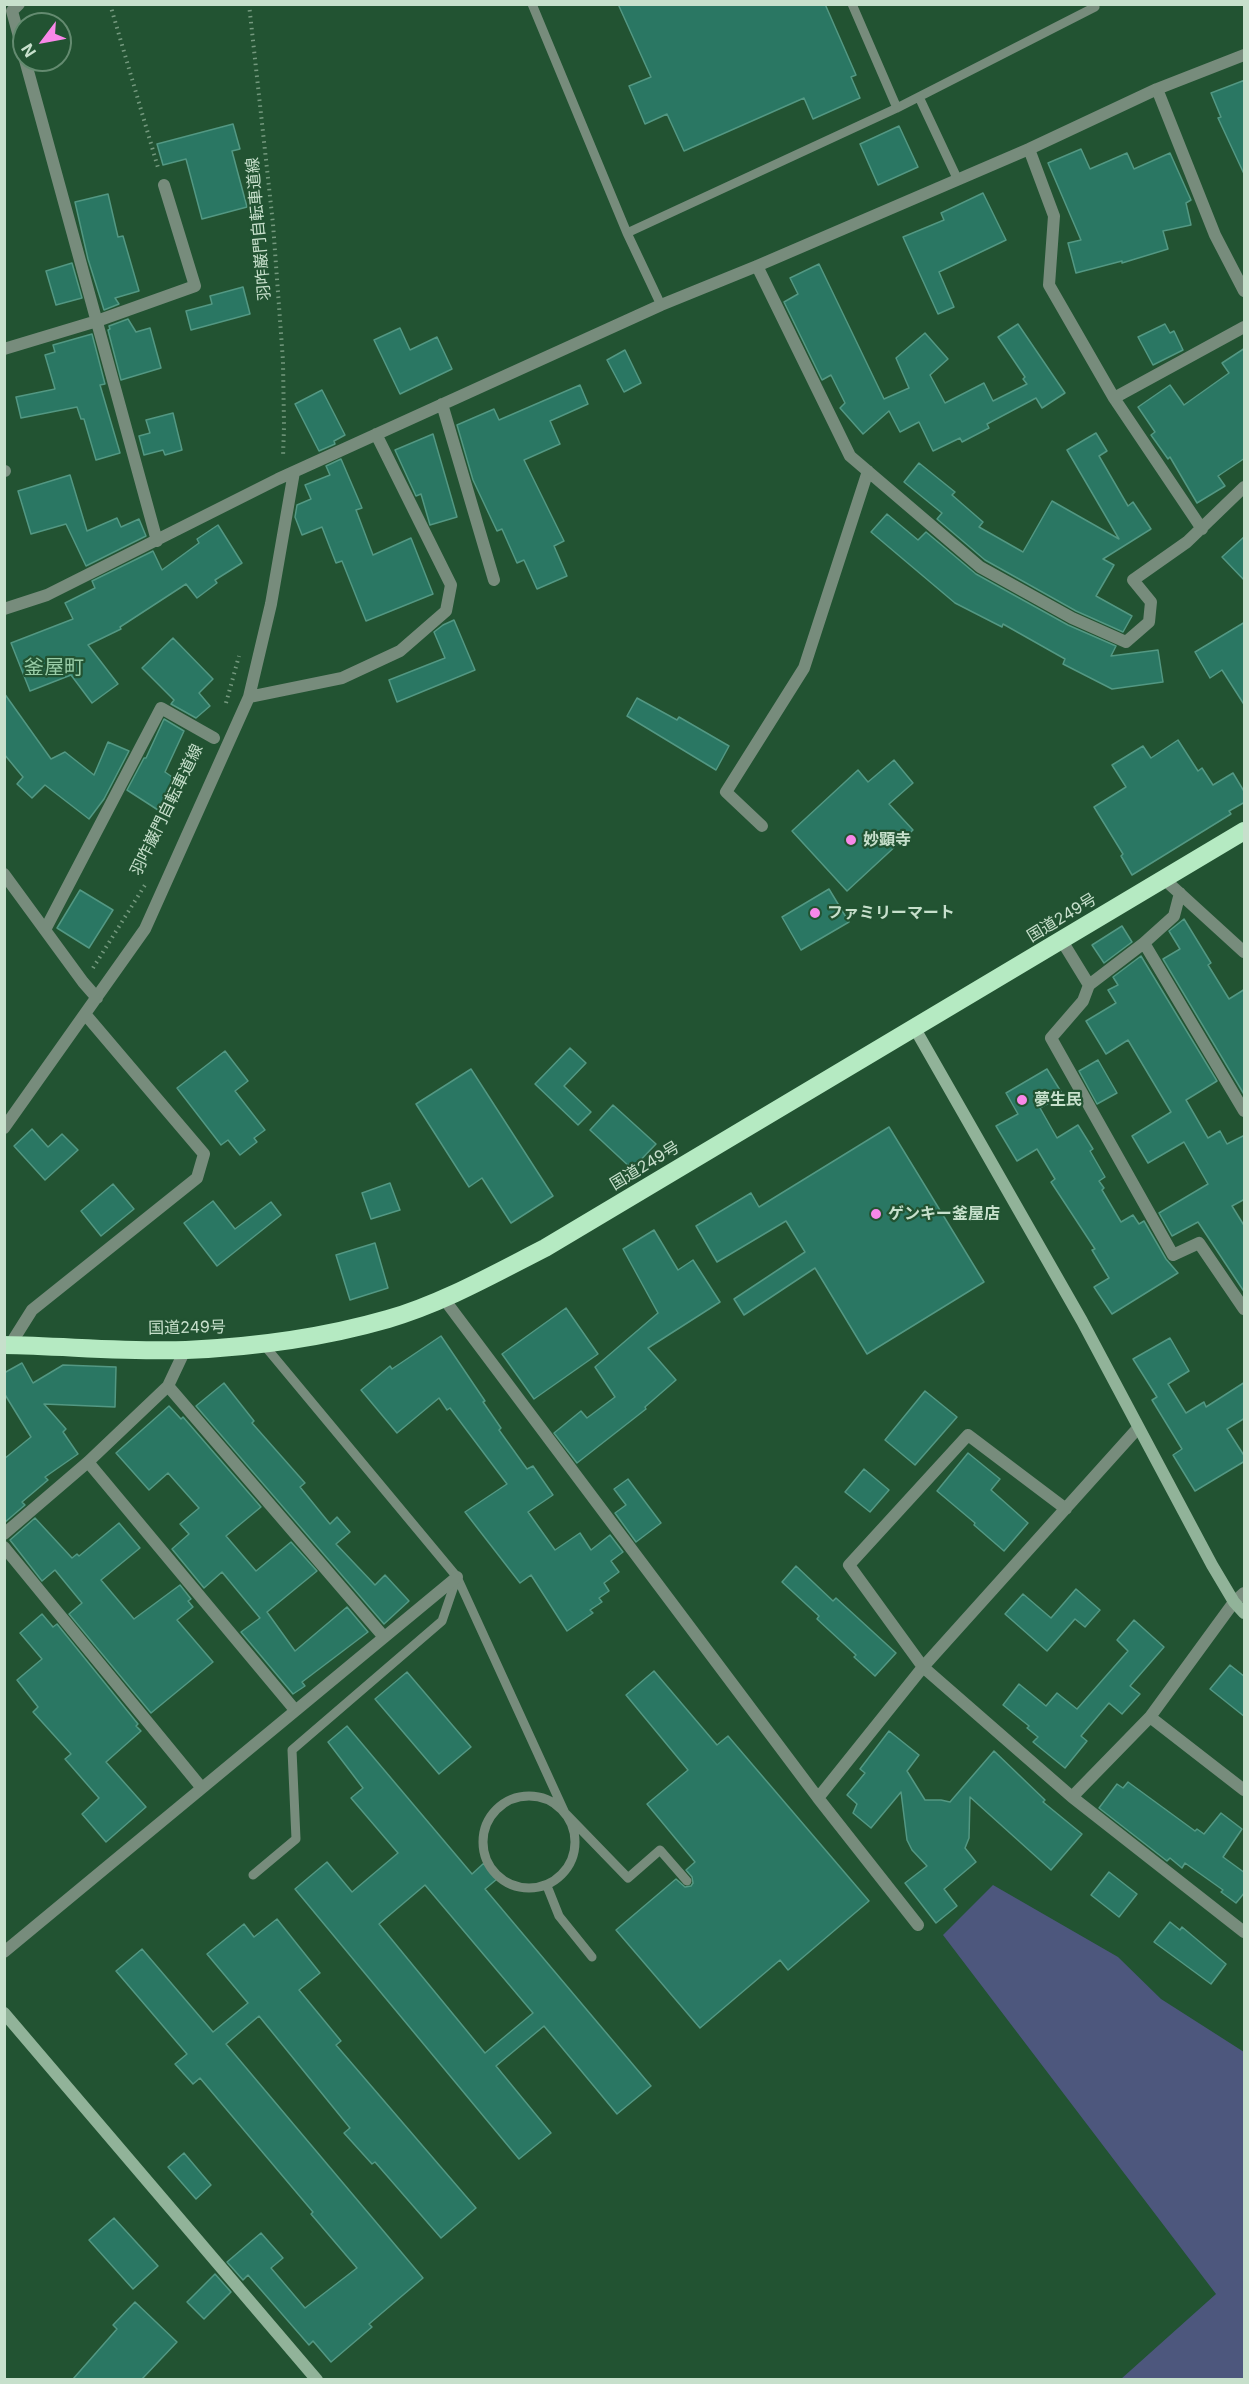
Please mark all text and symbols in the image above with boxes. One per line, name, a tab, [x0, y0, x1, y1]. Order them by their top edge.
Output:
north arrow	[12, 12, 72, 72]
text: N	[17, 40, 40, 61]
street label: 羽咋巌門自転車道線	[243, 156, 275, 302]
district label: 釜屋町	[24, 656, 84, 680]
street label: 羽咋巌門自転車道線	[127, 741, 207, 879]
place label: 妙顕寺	[863, 830, 911, 850]
marker: 妙顕寺	[844, 833, 858, 847]
street label: 国道249号	[1024, 890, 1100, 946]
place label: ファミリーマート	[827, 903, 955, 923]
marker: ファミリーマート	[808, 906, 822, 920]
place label: 夢生民	[1034, 1090, 1082, 1110]
marker: 夢生民	[1015, 1093, 1029, 1107]
street label: 国道249号	[607, 1138, 683, 1194]
place label: ゲンキー釜屋店	[888, 1204, 1000, 1224]
marker: ゲンキー釜屋店	[869, 1207, 883, 1221]
street label: 国道249号	[148, 1318, 226, 1338]

